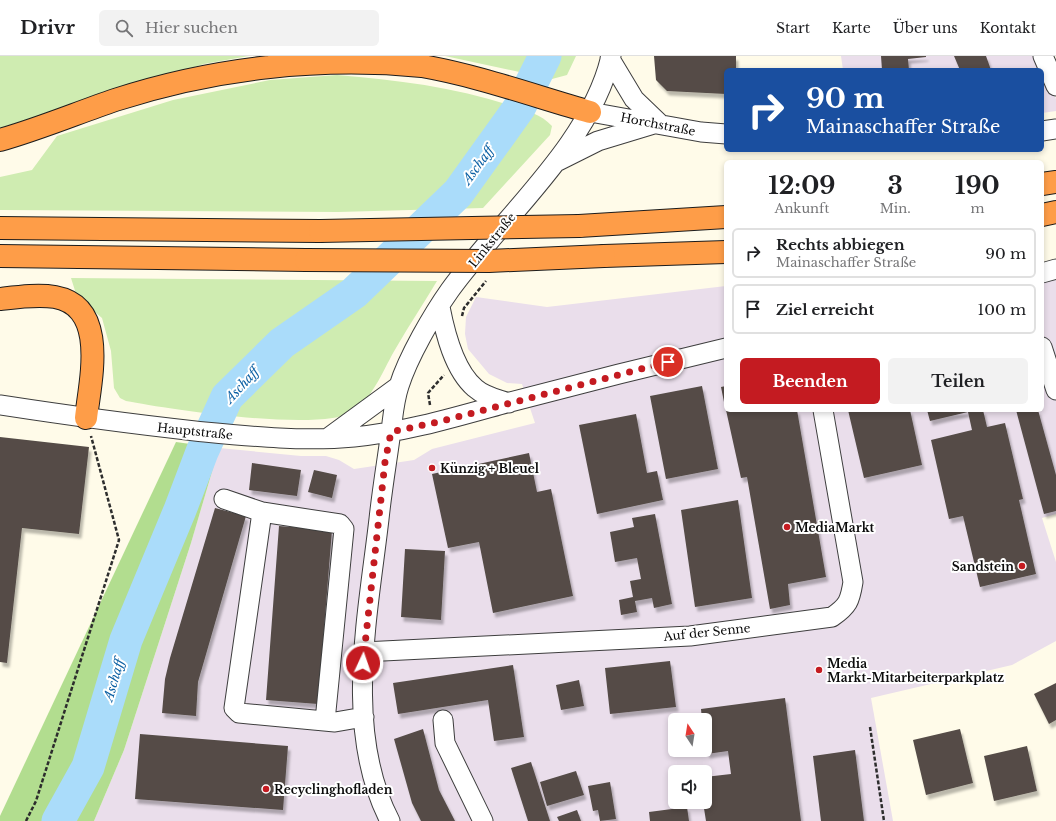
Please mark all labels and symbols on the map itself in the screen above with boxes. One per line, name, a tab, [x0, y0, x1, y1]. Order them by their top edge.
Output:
street label: Horchstraße	[619, 109, 697, 139]
water label: Aschaff	[457, 140, 499, 189]
street label: Linkstraße	[465, 210, 519, 270]
pin	[651, 345, 685, 379]
water label: Aschaff	[220, 361, 265, 408]
street label: Hauptstraße	[156, 420, 234, 442]
place label: Künzig + Bleuel	[440, 461, 540, 476]
marker: Künzig + Bleuel	[427, 463, 437, 473]
place label: MediaMarkt	[795, 520, 875, 535]
marker: MediaMarkt	[782, 522, 792, 532]
place label: Sandstein	[952, 559, 1014, 574]
marker: Sandstein	[1017, 561, 1027, 571]
street label: Auf der Senne	[662, 620, 751, 644]
position arrow	[342, 642, 384, 684]
water label: Aschaff	[99, 654, 129, 705]
place label: Media Markt-Mitarbeiterparkplatz	[827, 656, 1004, 685]
marker: Media Markt-Mitarbeiterparkplatz	[814, 665, 824, 675]
north arrow	[668, 713, 712, 757]
place label: Recyclinghofladen	[274, 782, 393, 797]
marker: Recyclinghofladen	[261, 784, 271, 794]

